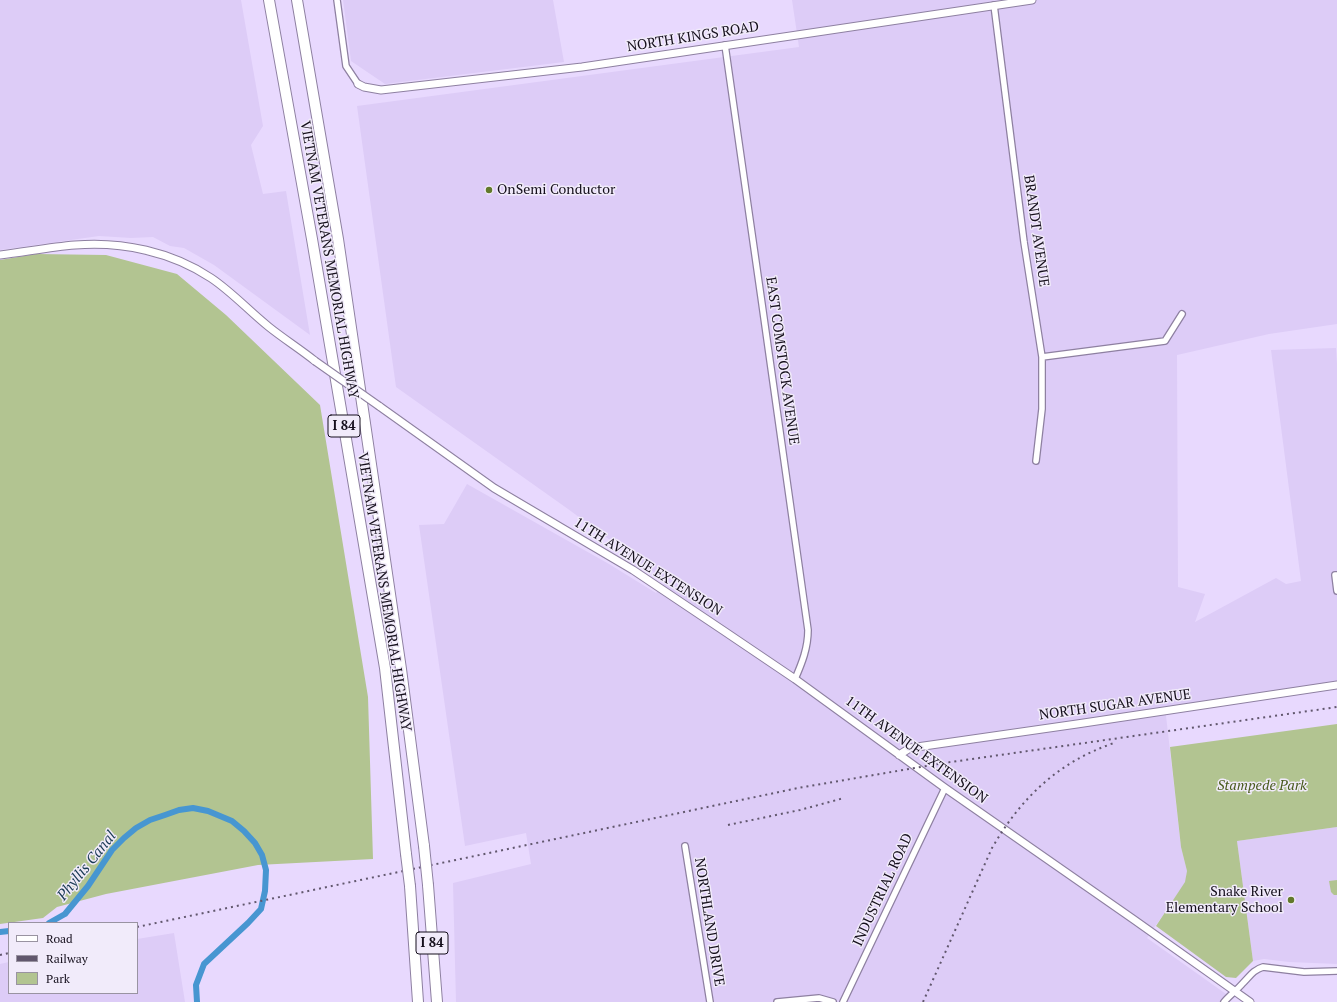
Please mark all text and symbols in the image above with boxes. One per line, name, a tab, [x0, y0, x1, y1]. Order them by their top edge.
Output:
street label: NORTH KINGS ROAD	[626, 18, 760, 56]
street label: VIETNAM VETERANS MEMORIAL HIGHWAY	[296, 120, 362, 400]
street label: BRANDT AVENUE	[1020, 174, 1052, 288]
place label: OnSemi Conductor	[497, 182, 615, 198]
marker: OnSemi Conductor	[484, 185, 494, 195]
street label: EAST COMSTOCK AVENUE	[762, 276, 802, 446]
road number: I 84	[328, 415, 360, 437]
street label: VIETNAM VETERANS MEMORIAL HIGHWAY	[354, 451, 414, 733]
street label: 11TH AVENUE EXTENSION	[571, 514, 725, 620]
street label: NORTH SUGAR AVENUE	[1038, 686, 1192, 724]
street label: 11TH AVENUE EXTENSION	[842, 693, 990, 807]
park label: Stampede Park	[1217, 778, 1307, 794]
water label: Phyllis Canal	[54, 828, 120, 904]
street label: INDUSTRIAL ROAD	[849, 831, 917, 949]
street label: NORTHLAND DRIVE	[691, 856, 727, 988]
place label: Snake River Elementary School	[1166, 884, 1283, 916]
marker: Snake River Elementary School	[1286, 895, 1296, 905]
legend	[8, 922, 138, 994]
text: Road	[46, 931, 73, 946]
road number: I 84	[416, 932, 448, 954]
text: Railway	[46, 951, 88, 966]
text: Park	[46, 971, 70, 986]

